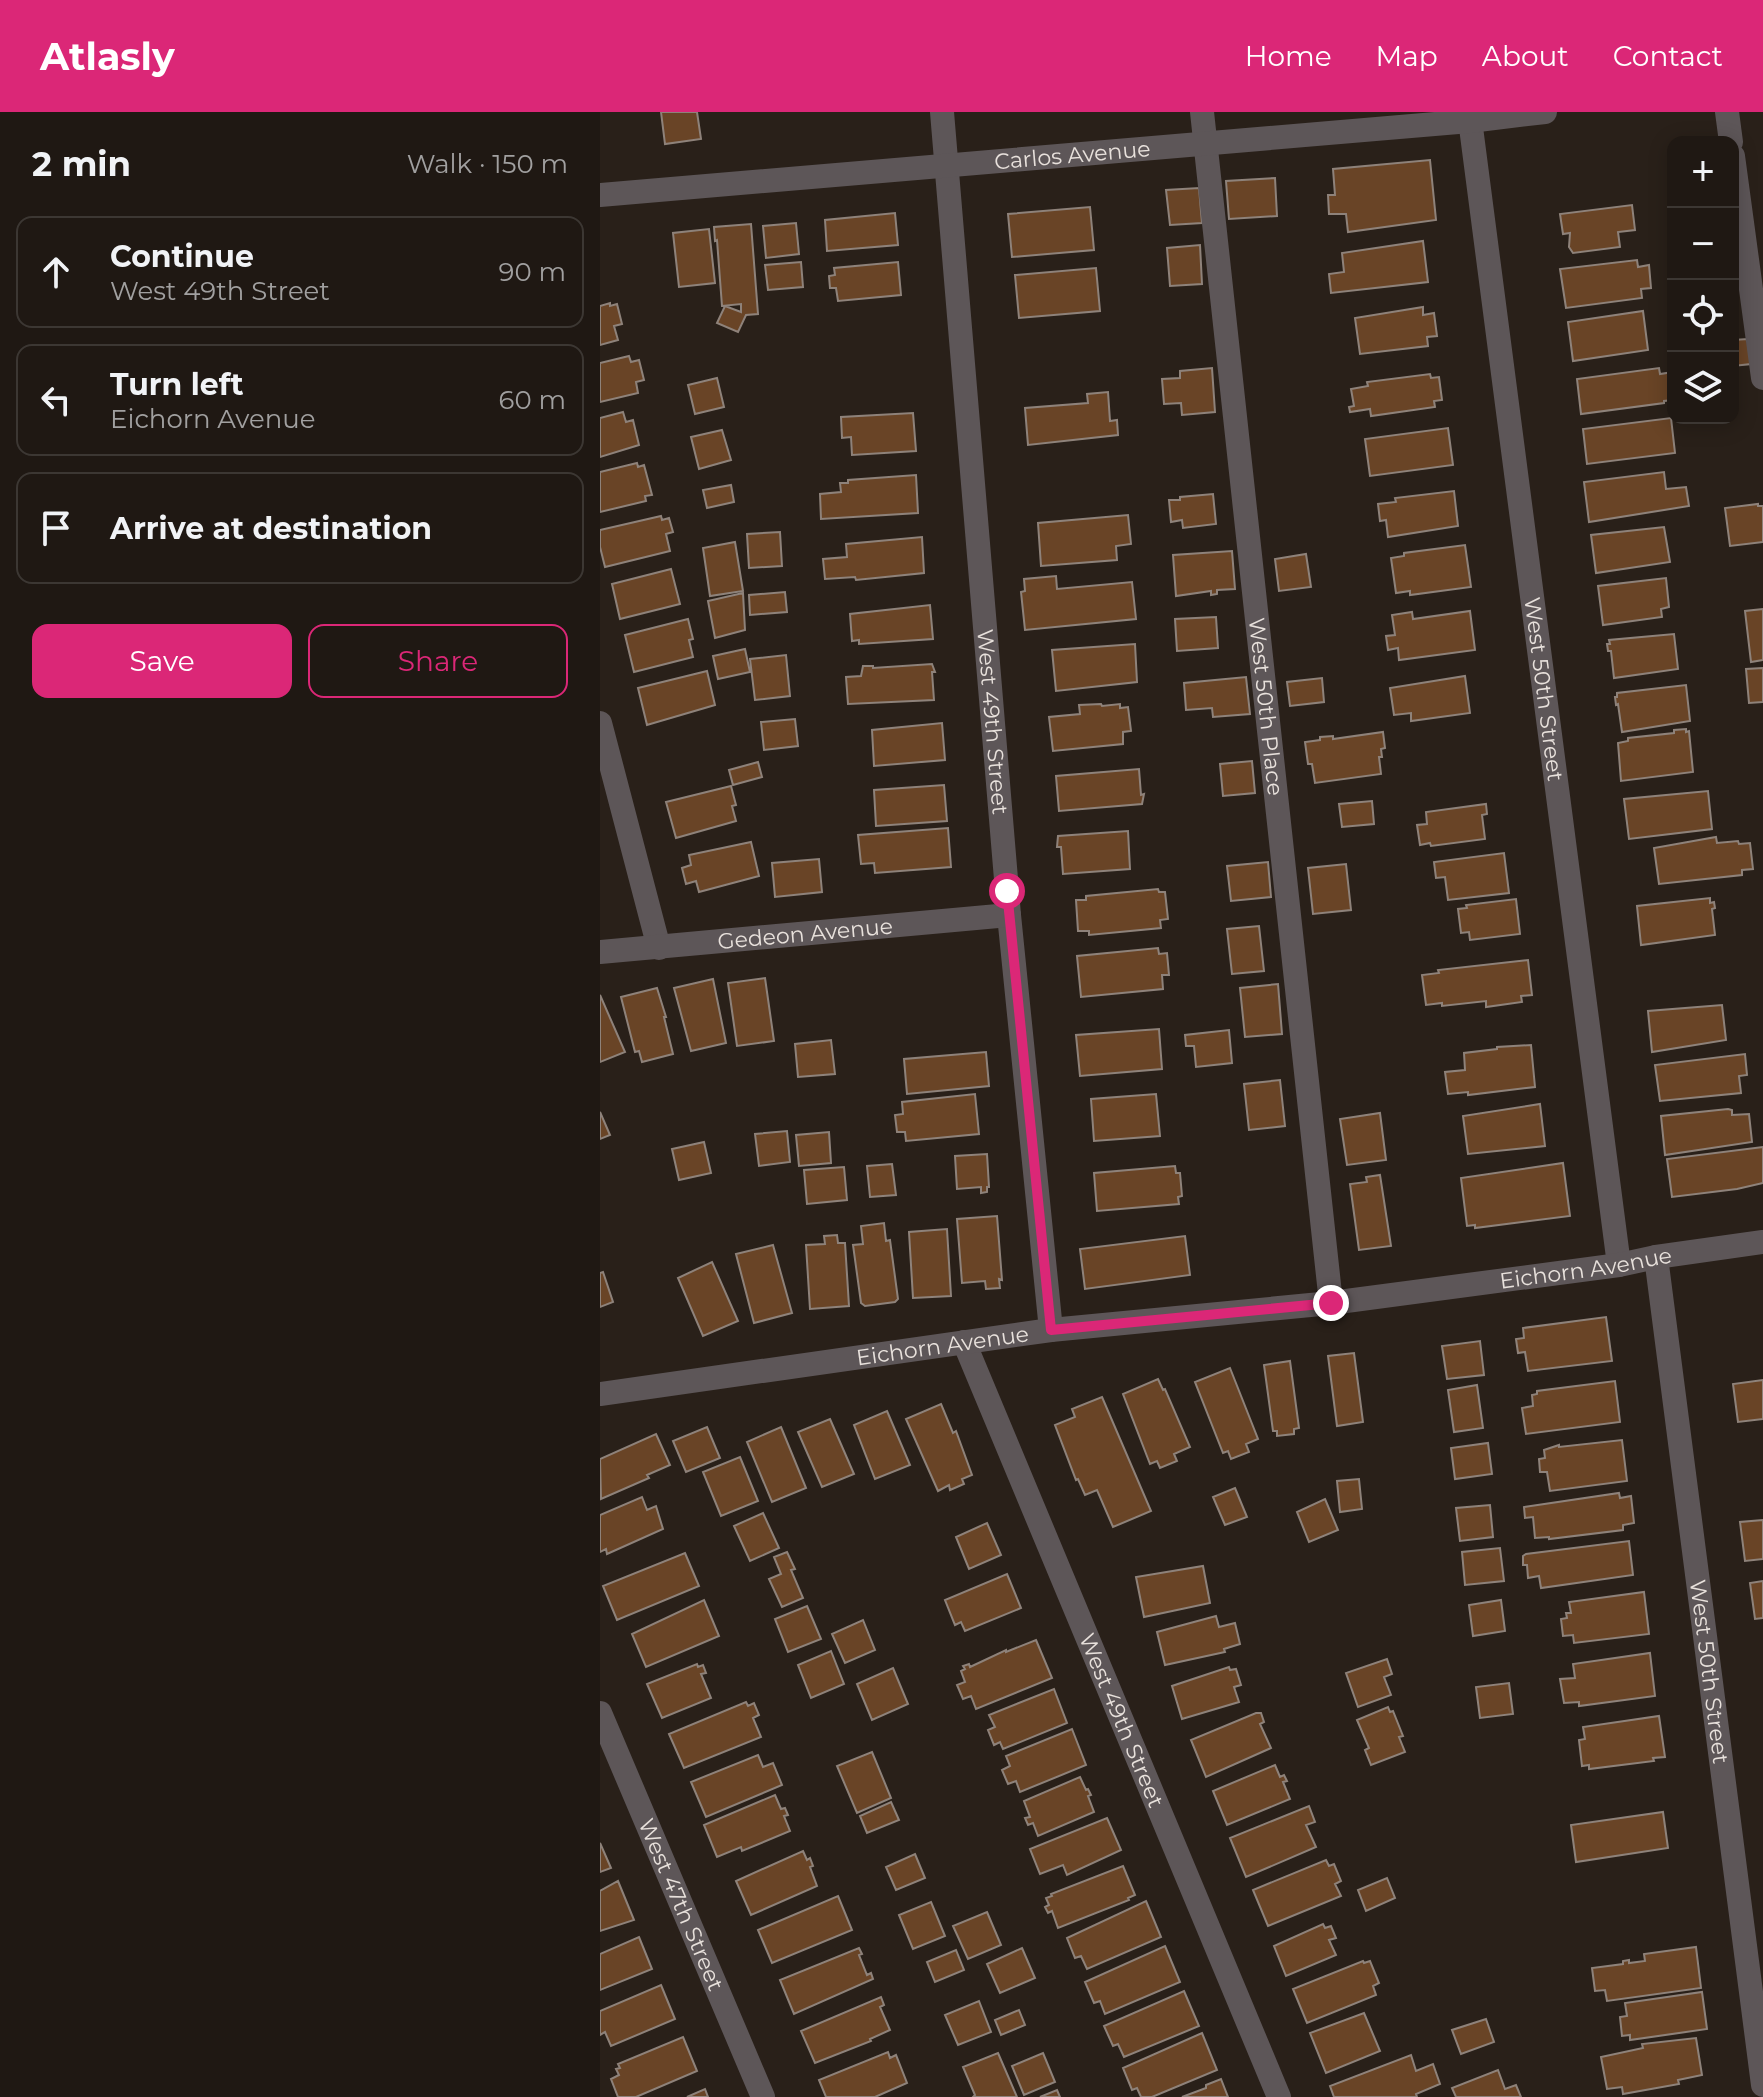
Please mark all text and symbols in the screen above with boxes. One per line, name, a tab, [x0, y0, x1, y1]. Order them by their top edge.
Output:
text: Atlasly	[40, 33, 175, 80]
text: Home	[1245, 39, 1332, 73]
text: Map	[1376, 39, 1438, 73]
text: About	[1482, 39, 1569, 73]
text: Contact	[1613, 39, 1723, 73]
street label: Carlos Avenue	[993, 135, 1151, 175]
map controls	[1667, 136, 1739, 424]
button: +	[1667, 136, 1739, 208]
text: 2 min	[32, 143, 131, 185]
text: Walk · 150 m	[407, 148, 568, 180]
button: −	[1667, 208, 1739, 280]
text: Continue	[110, 238, 254, 275]
icon: ahead	[34, 250, 78, 294]
text: 90 m	[499, 256, 566, 288]
text: West 49th Street	[110, 275, 330, 307]
button: locate	[1667, 280, 1739, 352]
button: layers	[1667, 352, 1739, 424]
text: Turn left	[110, 366, 243, 403]
icon: left	[34, 378, 78, 422]
text: 60 m	[499, 384, 566, 416]
text: Eichorn Avenue	[110, 403, 315, 435]
icon: arrive	[34, 506, 78, 550]
text: Arrive at destination	[110, 510, 432, 547]
street label: West 50th Street	[1518, 596, 1569, 783]
street label: West 50th Place	[1243, 616, 1289, 797]
button: Save	[32, 624, 292, 698]
button: Share	[308, 624, 568, 698]
street label: West 49th Street	[971, 628, 1014, 816]
route start	[989, 873, 1025, 909]
street label: Gedeon Avenue	[716, 913, 894, 955]
street label: Eichorn Avenue	[1498, 1242, 1674, 1295]
route end	[1313, 1285, 1349, 1321]
street label: Eichorn Avenue	[855, 1320, 1031, 1371]
street label: West 50th Street	[1684, 1578, 1734, 1765]
street label: West 49th Street	[1073, 1630, 1170, 1812]
street label: West 47th Street	[632, 1815, 729, 1995]

